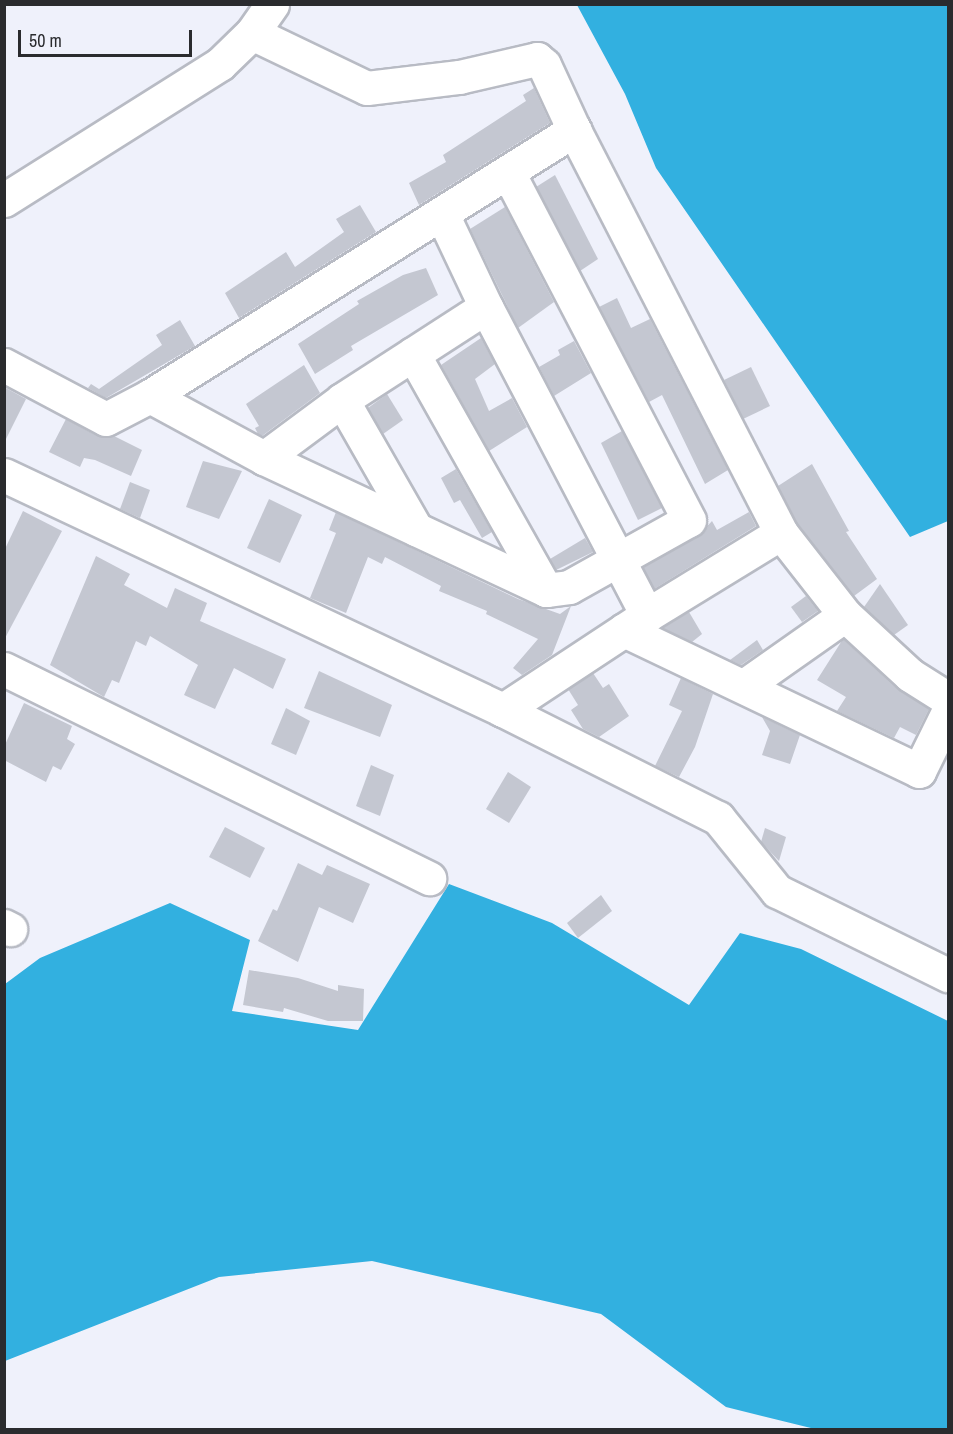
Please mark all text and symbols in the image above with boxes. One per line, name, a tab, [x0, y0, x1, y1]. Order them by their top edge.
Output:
scale bar	[21, 18, 195, 56]
text: 50 m	[29, 28, 62, 53]

